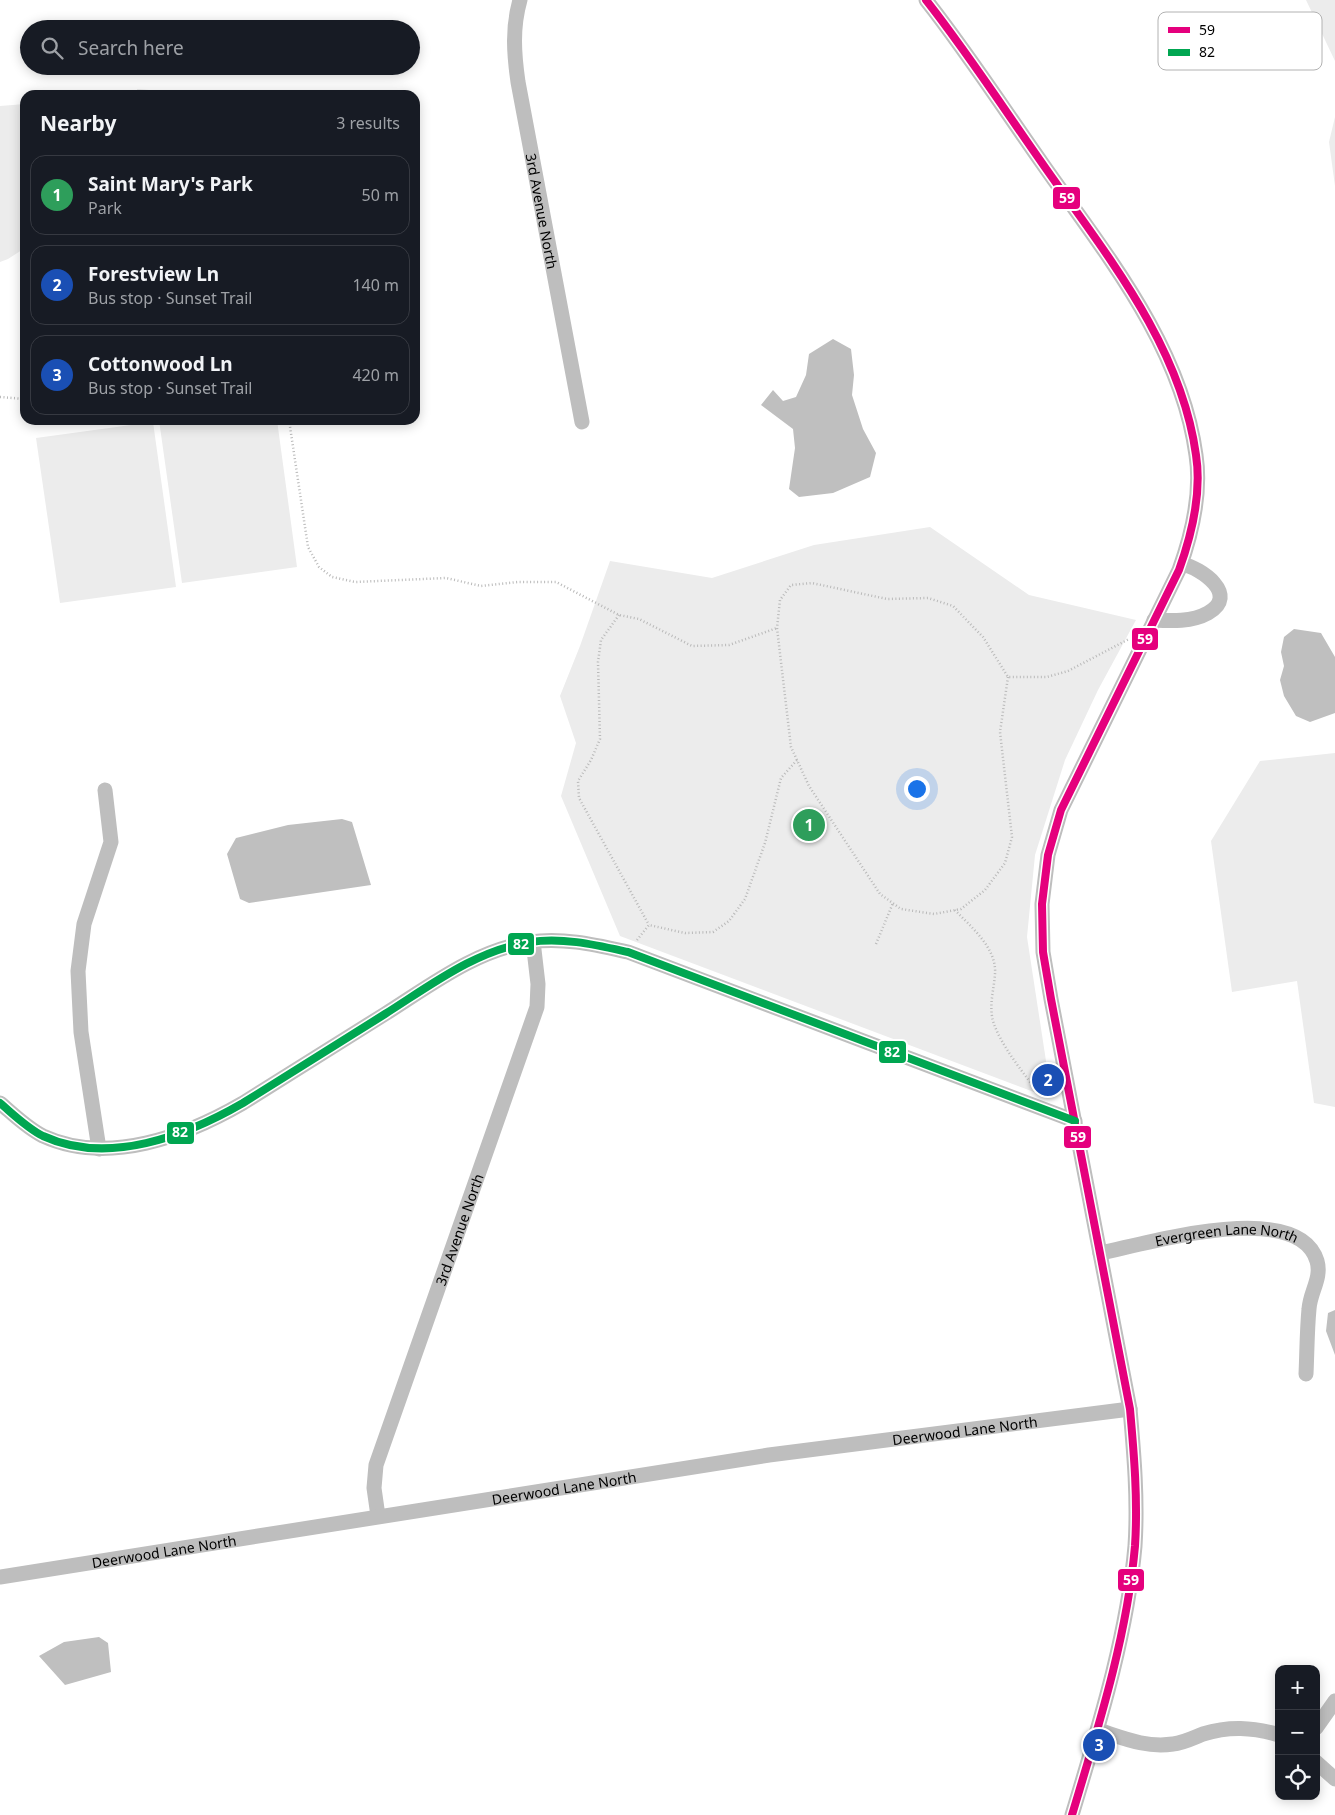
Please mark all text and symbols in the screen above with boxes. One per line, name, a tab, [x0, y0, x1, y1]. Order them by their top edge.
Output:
legend	[1158, 12, 1322, 70]
search box	[20, 20, 420, 75]
text: 59	[1199, 20, 1215, 39]
icon: search	[38, 34, 66, 62]
text: Search here	[78, 35, 184, 61]
text: 82	[1199, 42, 1215, 61]
text: Nearby	[40, 109, 116, 137]
text: 3 results	[336, 112, 400, 134]
street label: 3rd Avenue North	[522, 152, 562, 270]
text: Saint Mary's Park	[88, 171, 253, 197]
text: 1	[52, 184, 62, 206]
text: 50 m	[362, 184, 399, 206]
line badge: 59	[1052, 186, 1081, 210]
text: 59	[1059, 188, 1075, 207]
text: Park	[88, 197, 122, 219]
text: Forestview Ln	[88, 261, 219, 287]
text: 2	[52, 274, 62, 296]
text: 140 m	[352, 274, 399, 296]
text: Bus stop · Sunset Trail	[88, 287, 252, 309]
text: Cottonwood Ln	[88, 351, 233, 377]
text: 3	[52, 364, 62, 386]
text: 420 m	[352, 364, 399, 386]
text: Bus stop · Sunset Trail	[88, 377, 252, 399]
line badge: 59	[1131, 627, 1159, 651]
text: 59	[1137, 629, 1153, 648]
your location	[904, 776, 930, 802]
pin: 1	[793, 806, 825, 844]
line badge: 82	[507, 932, 535, 956]
text: 82	[513, 934, 529, 953]
line badge: 82	[878, 1040, 907, 1064]
text: 82	[884, 1042, 900, 1061]
pin: 2	[1032, 1061, 1064, 1099]
line badge: 82	[166, 1121, 195, 1145]
text: 82	[172, 1122, 188, 1141]
line badge: 59	[1063, 1125, 1092, 1149]
text: 59	[1070, 1127, 1086, 1146]
street label: 3rd Avenue North	[430, 1171, 487, 1288]
street label: Evergreen Lane North	[1153, 1219, 1302, 1250]
street label: Deerwood Lane North	[891, 1411, 1038, 1449]
street label: Deerwood Lane North	[490, 1467, 638, 1508]
street label: Deerwood Lane North	[90, 1530, 238, 1572]
line badge: 59	[1117, 1568, 1145, 1592]
text: 59	[1123, 1570, 1139, 1589]
map controls	[1275, 1665, 1320, 1800]
button: +	[1275, 1665, 1320, 1710]
button: −	[1275, 1710, 1320, 1755]
pin: 3	[1083, 1726, 1115, 1764]
button: locate	[1275, 1755, 1320, 1800]

